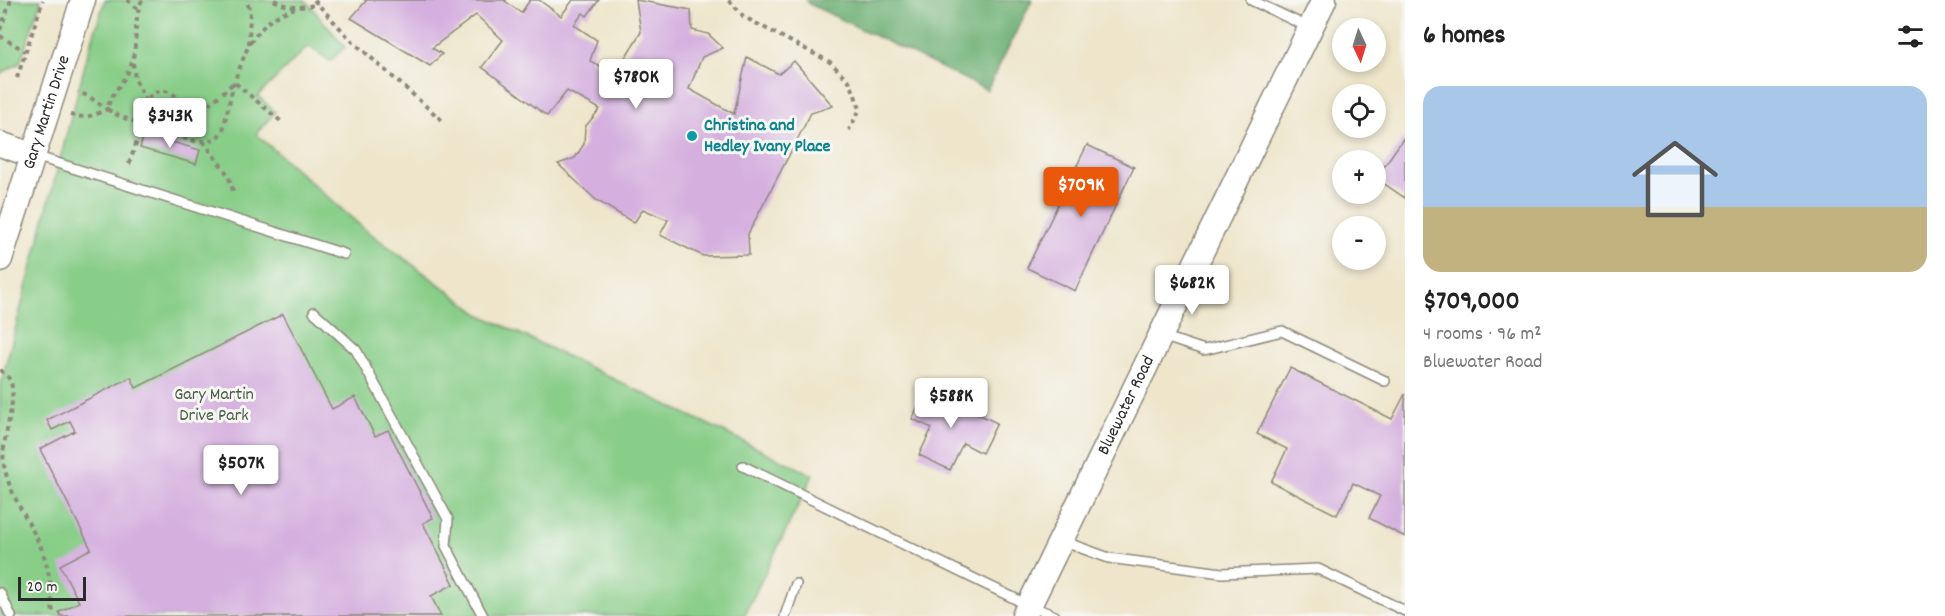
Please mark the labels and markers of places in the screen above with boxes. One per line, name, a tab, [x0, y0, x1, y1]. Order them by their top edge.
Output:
pin: $780K	[594, 59, 678, 110]
pin: $343K	[128, 98, 212, 149]
place label: Christina and Hedley Ivany Place	[704, 114, 831, 160]
marker: Christina and Hedley Ivany Place	[685, 129, 699, 143]
pin: $709K	[1039, 167, 1123, 218]
pin: $682K	[1150, 265, 1234, 316]
pin: $588K	[909, 378, 993, 429]
pin: $507K	[199, 445, 283, 496]

